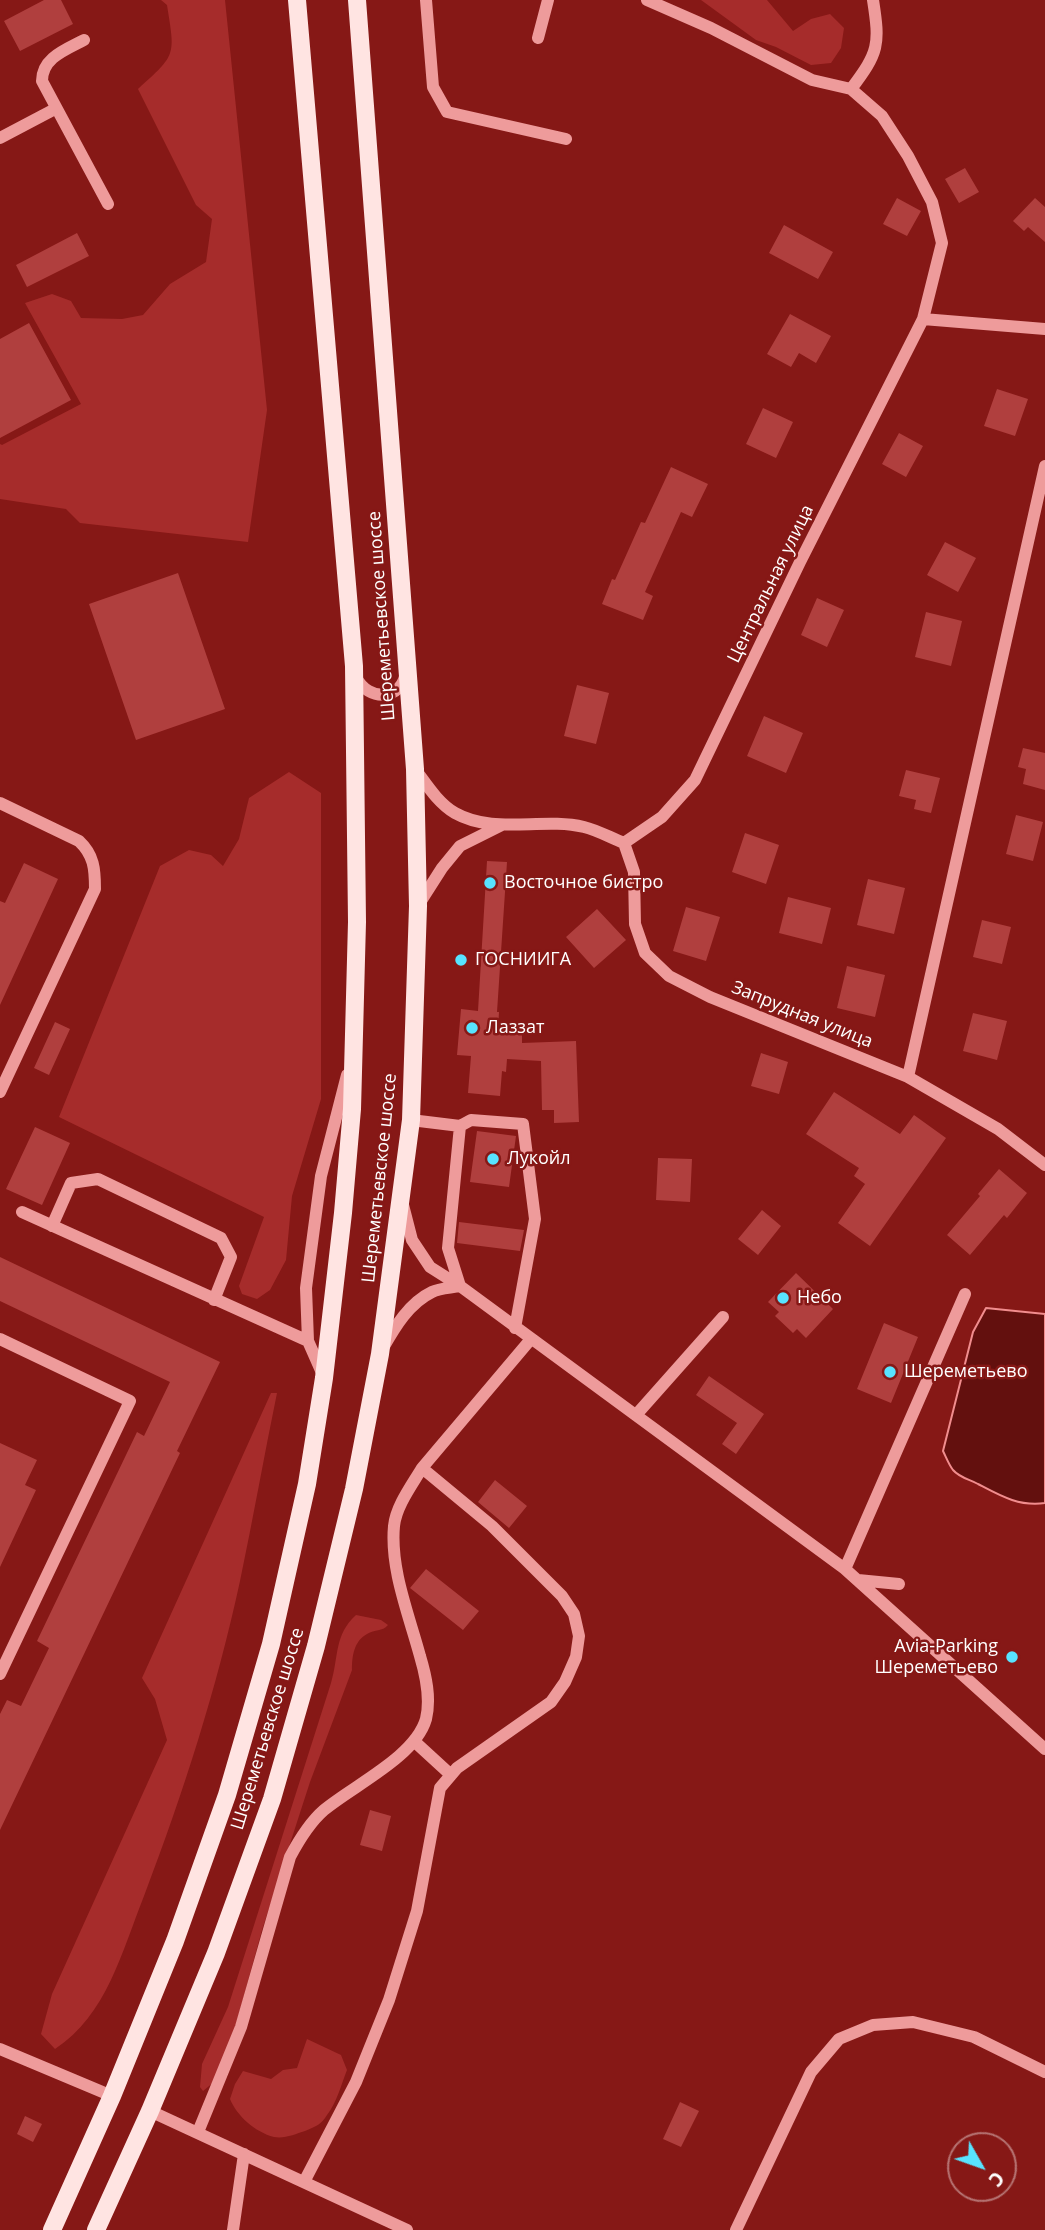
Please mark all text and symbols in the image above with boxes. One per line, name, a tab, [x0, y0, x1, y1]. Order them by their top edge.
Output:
street label: Центральная улица	[723, 501, 819, 667]
street label: Шереметьевское шоссе	[364, 510, 400, 722]
place label: Восточное бистро	[504, 872, 663, 894]
marker: Восточное бистро	[482, 875, 498, 891]
place label: ГОСНИИГА	[475, 949, 571, 971]
marker: ГОСНИИГА	[453, 952, 469, 968]
street label: Запрудная улица	[728, 977, 876, 1053]
place label: Лаззат	[486, 1017, 545, 1039]
marker: Лаззат	[464, 1020, 480, 1036]
street label: Шереметьевское шоссе	[358, 1072, 402, 1284]
place label: Лукойл	[507, 1148, 571, 1170]
marker: Лукойл	[485, 1151, 501, 1167]
place label: Небо	[797, 1287, 842, 1309]
marker: Небо	[775, 1290, 791, 1306]
place label: Шереметьево	[904, 1361, 1027, 1383]
marker: Шереметьево	[882, 1364, 898, 1380]
street label: Шереметьевское шоссе	[227, 1625, 309, 1833]
place label: Avia-Parking Шереметьево	[875, 1636, 998, 1678]
marker: Avia-Parking Шереметьево	[1004, 1649, 1020, 1665]
north arrow	[947, 2132, 1017, 2202]
text: С	[983, 2166, 1010, 2192]

